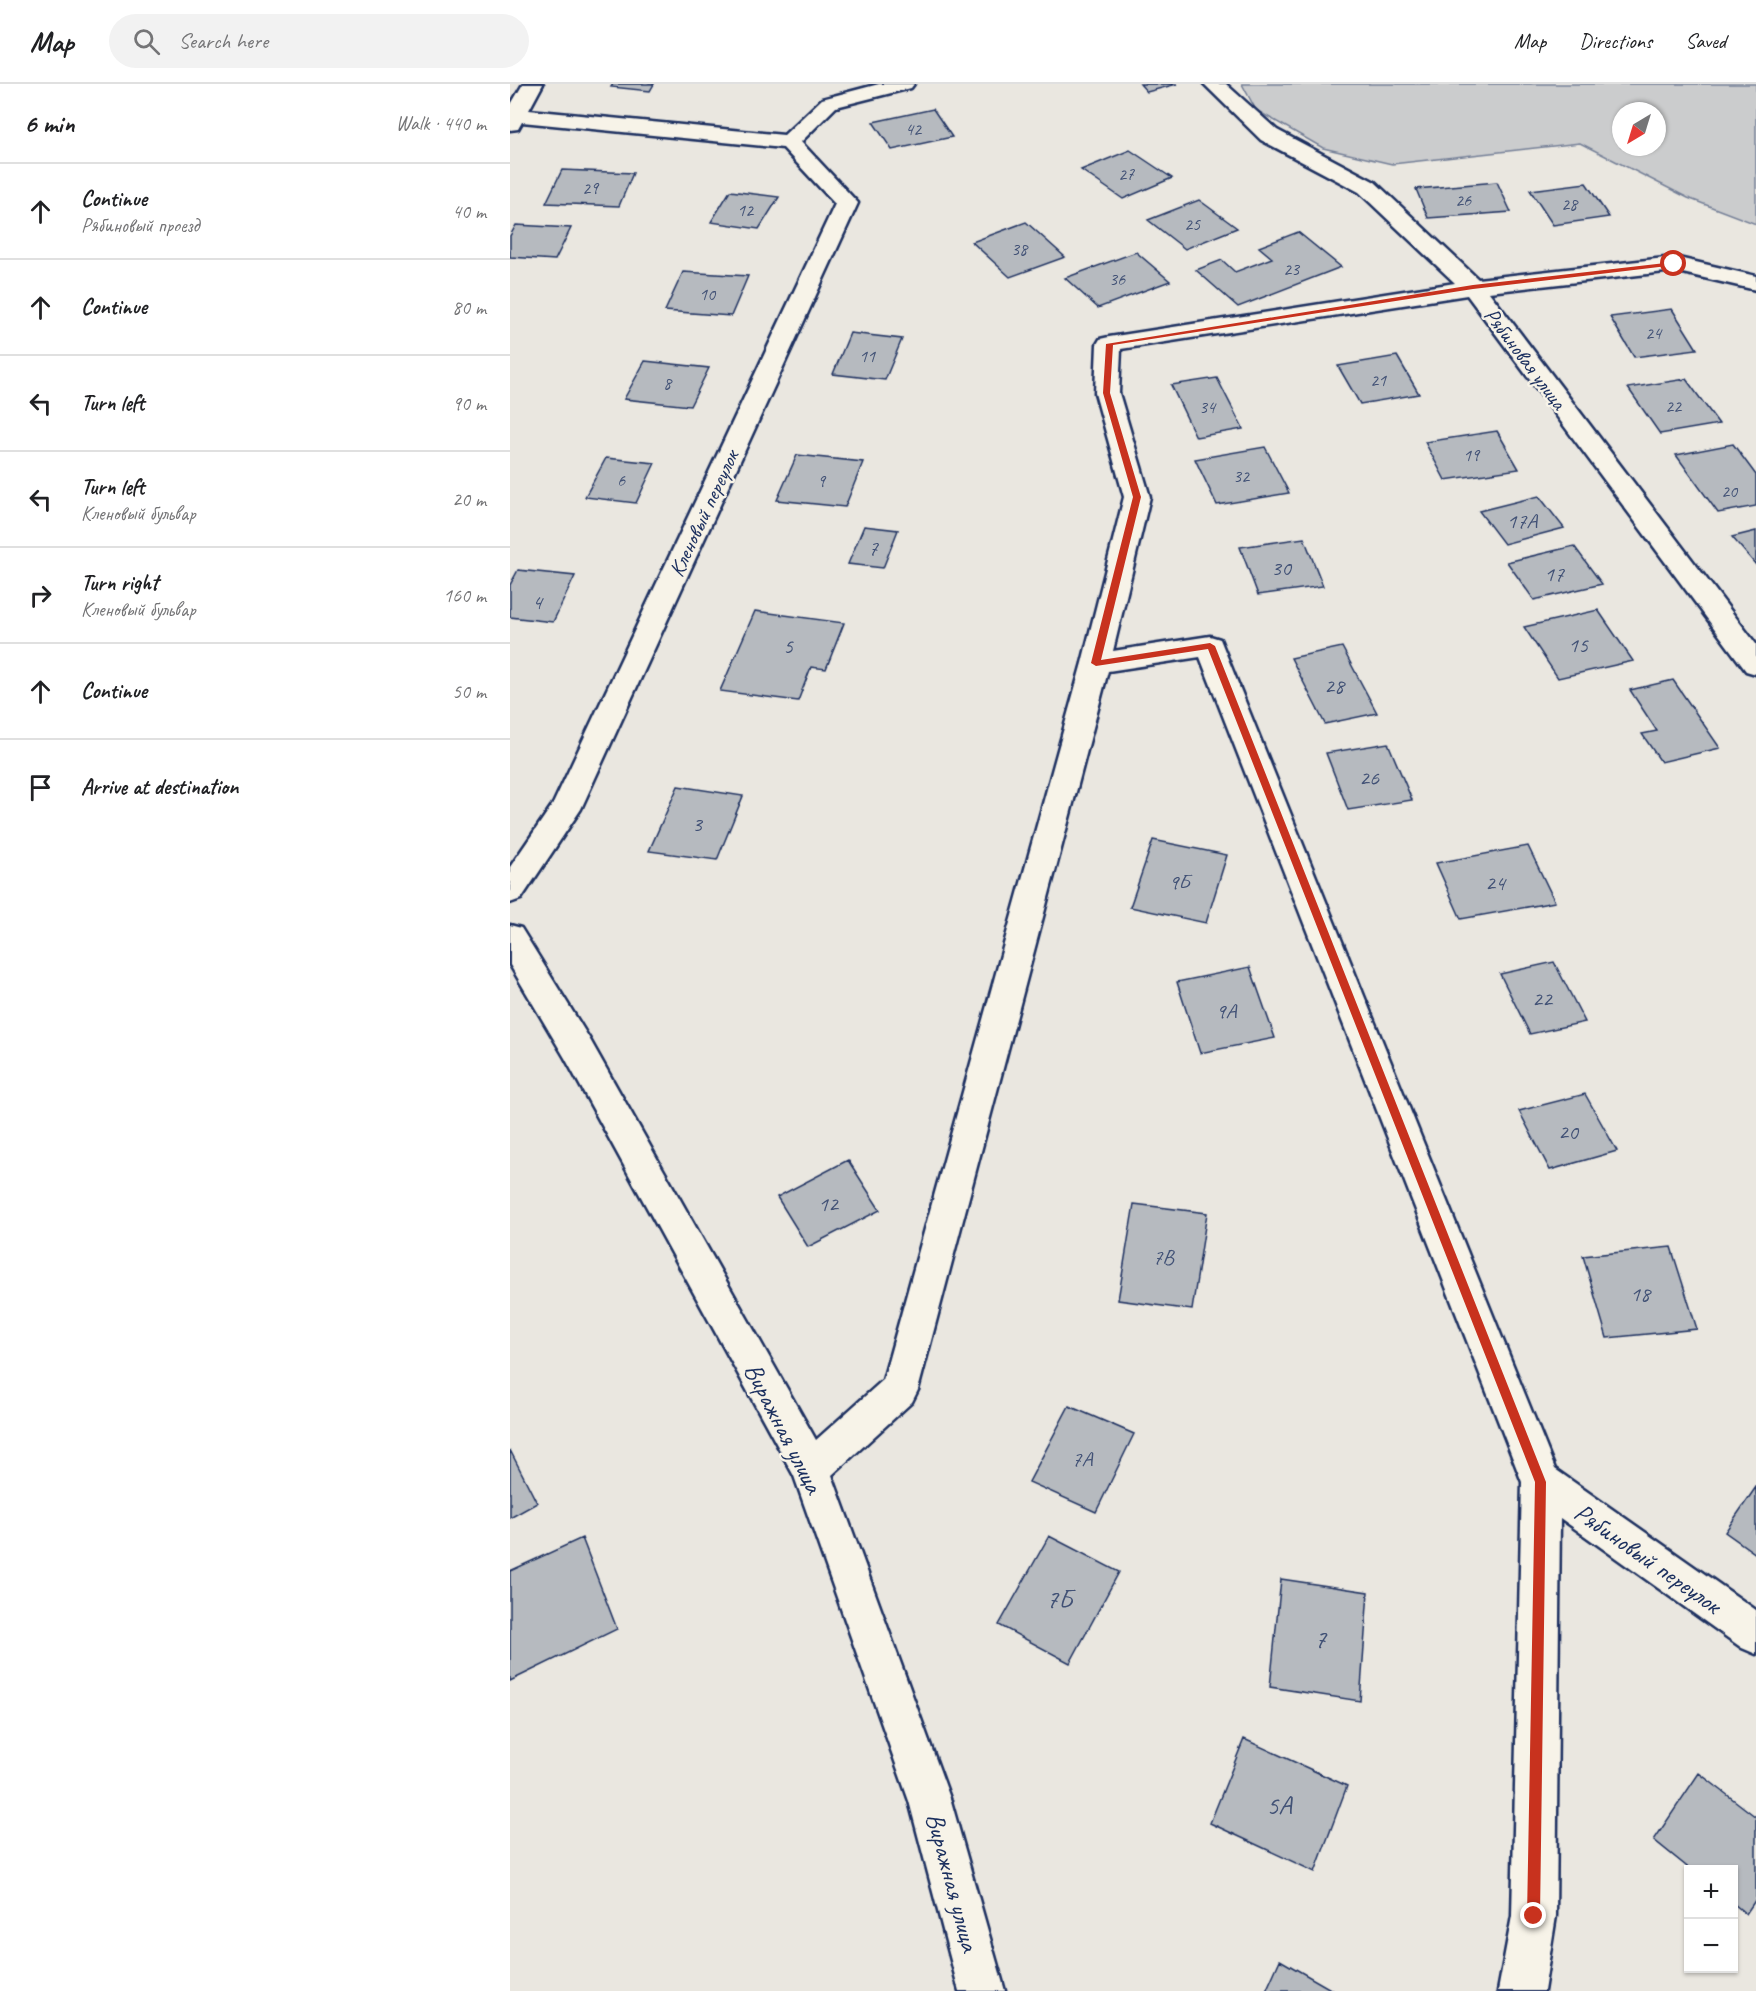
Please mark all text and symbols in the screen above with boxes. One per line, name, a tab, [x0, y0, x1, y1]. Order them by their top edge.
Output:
search box	[109, 14, 529, 68]
text: Map	[30, 24, 73, 59]
icon: search	[130, 25, 163, 58]
text: Search here	[178, 27, 268, 55]
text: Map	[1514, 28, 1546, 54]
text: Directions	[1579, 28, 1652, 54]
text: Saved	[1685, 28, 1726, 54]
north arrow	[1612, 102, 1666, 156]
text: 6 min	[24, 107, 74, 140]
text: Walk · 440 m	[396, 111, 486, 136]
house number: 42	[905, 118, 923, 140]
house number: 27	[1118, 163, 1135, 185]
house number: 29	[582, 177, 600, 199]
text: Continue	[81, 185, 147, 213]
house number: 26	[1455, 189, 1472, 211]
house number: 28	[1561, 193, 1579, 215]
icon: ahead	[24, 195, 57, 228]
text: 40 m	[452, 199, 486, 224]
house number: 12	[737, 199, 755, 221]
text: Рябиновый проезд	[81, 213, 199, 238]
house number: 25	[1184, 213, 1201, 235]
house number: 38	[1011, 238, 1029, 260]
route start	[1660, 250, 1686, 276]
house number: 23	[1283, 258, 1301, 280]
house number: 36	[1109, 268, 1126, 290]
house number: 10	[699, 283, 717, 305]
icon: ahead	[24, 291, 57, 324]
text: Continue	[81, 293, 147, 321]
text: 80 m	[452, 295, 486, 320]
street label: Рябиновая улица	[1478, 302, 1573, 416]
house number: 24	[1645, 322, 1663, 344]
house number: 11	[859, 345, 876, 367]
house number: 21	[1370, 369, 1387, 391]
house number: 8	[663, 372, 673, 394]
icon: left	[24, 387, 57, 420]
text: Turn left	[81, 389, 145, 417]
text: 90 m	[452, 391, 486, 416]
house number: 22	[1665, 395, 1683, 417]
house number: 34	[1199, 396, 1217, 418]
street label: Кленовый переулок	[662, 444, 746, 581]
house number: 19	[1463, 444, 1481, 466]
house number: 32	[1233, 465, 1251, 487]
house number: 6	[617, 469, 626, 491]
house number: 9	[817, 470, 827, 492]
text: Turn left	[81, 473, 145, 501]
house number: 20	[1721, 480, 1739, 502]
icon: left	[24, 483, 57, 516]
text: 20 m	[452, 487, 486, 512]
text: Кленовый бульвар	[81, 501, 196, 526]
house number: 17А	[1507, 507, 1538, 535]
house number: 7	[868, 534, 879, 562]
house number: 30	[1271, 554, 1293, 582]
house number: 17	[1544, 560, 1565, 588]
text: Turn right	[81, 569, 158, 597]
icon: right	[24, 579, 57, 612]
text: 160 m	[443, 583, 486, 608]
house number: 4	[532, 588, 544, 616]
text: Кленовый бульвар	[81, 597, 196, 622]
house number: 15	[1568, 631, 1589, 659]
house number: 5	[783, 632, 794, 660]
house number: 28	[1324, 672, 1346, 700]
icon: ahead	[24, 675, 57, 708]
text: Continue	[81, 677, 147, 705]
text: 50 m	[452, 679, 486, 704]
house number: 26	[1359, 764, 1380, 792]
icon: arrive	[24, 771, 57, 804]
text: Arrive at destination	[81, 773, 238, 801]
house number: 3	[692, 810, 704, 838]
house number: 9Б	[1168, 868, 1193, 896]
house number: 24	[1485, 869, 1507, 897]
house number: 22	[1532, 985, 1554, 1013]
house number: 9А	[1216, 997, 1237, 1025]
house number: 20	[1558, 1118, 1580, 1146]
house number: 12	[818, 1190, 840, 1218]
house number: 7В	[1152, 1243, 1175, 1271]
house number: 18	[1630, 1280, 1652, 1308]
street label: Виражная улица	[737, 1357, 831, 1501]
house number: 7А	[1072, 1445, 1093, 1473]
street label: Рябиновый переулок	[1568, 1496, 1729, 1623]
house number: 7Б	[1046, 1582, 1076, 1616]
house number: 7	[1314, 1622, 1328, 1656]
house number: 5А	[1266, 1788, 1293, 1822]
street label: Виражная улица	[918, 1809, 987, 1957]
map controls	[1684, 1865, 1738, 1973]
button: +	[1684, 1865, 1738, 1919]
route end	[1520, 1902, 1546, 1928]
button: −	[1684, 1919, 1738, 1973]

